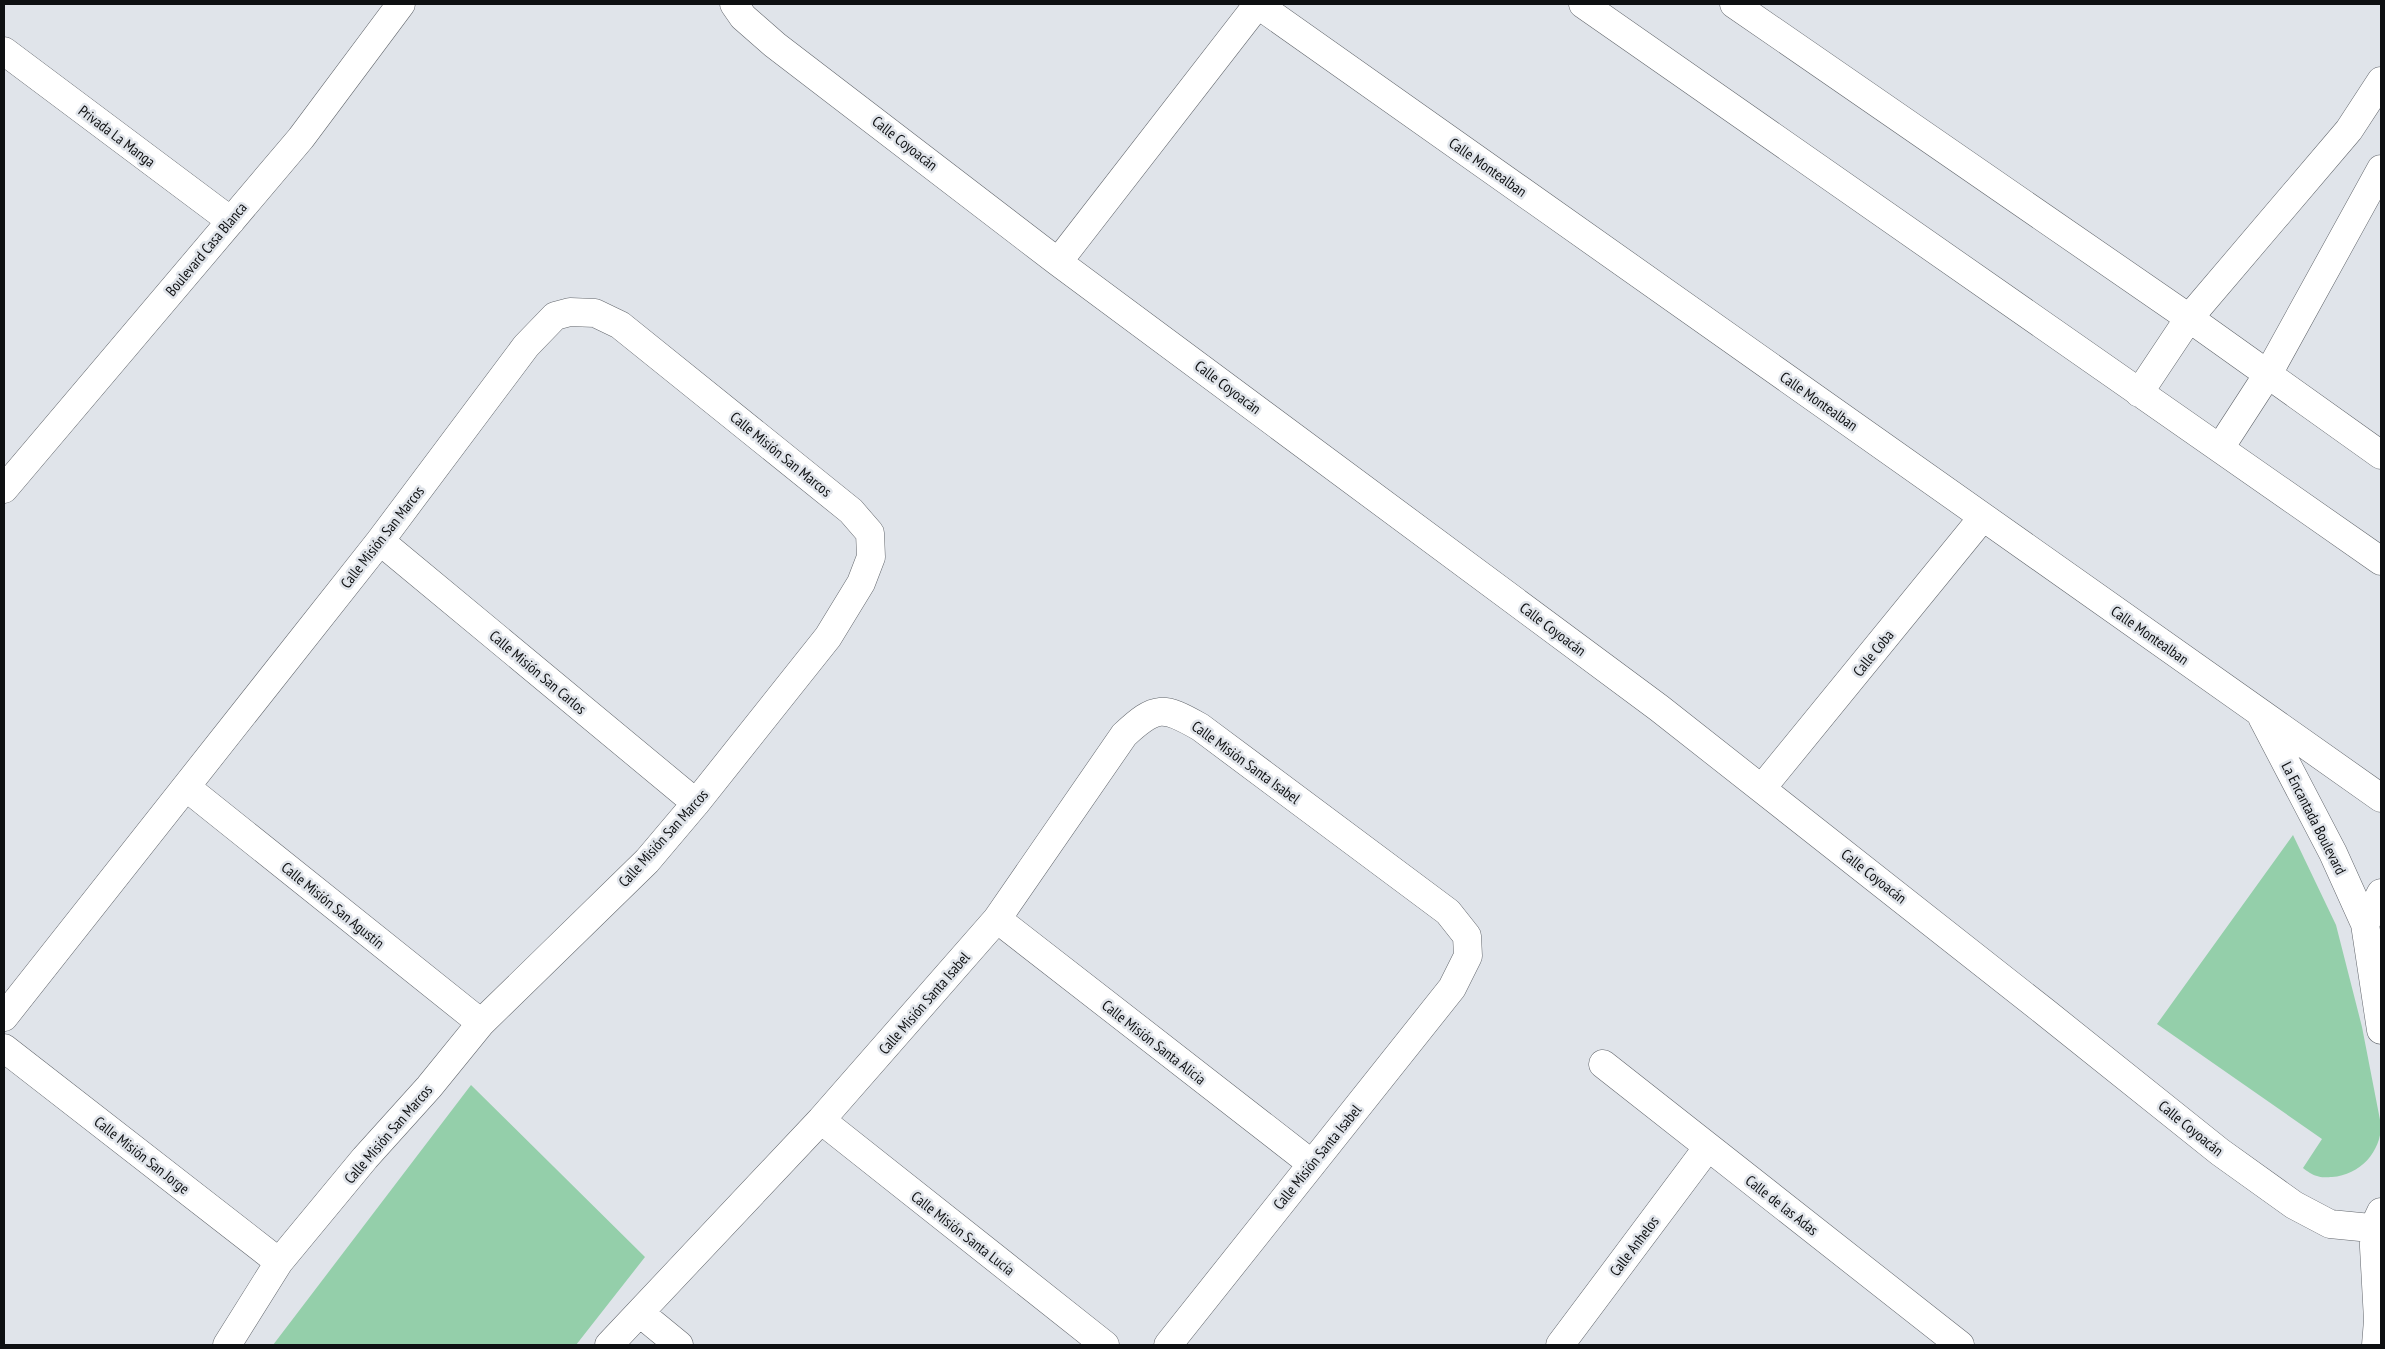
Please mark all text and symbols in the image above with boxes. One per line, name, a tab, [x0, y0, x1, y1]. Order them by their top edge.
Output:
street label: Privada La Manga	[75, 101, 159, 171]
street label: Calle Coyoacán	[868, 112, 942, 174]
street label: Calle Montealban	[1446, 133, 1530, 201]
street label: Boulevard Casa Blanca	[161, 198, 251, 300]
street label: Calle Coyoacán	[1191, 356, 1265, 418]
street label: Calle Montealban	[1777, 367, 1861, 435]
street label: Calle Misión San Marcos	[726, 407, 836, 501]
street label: Calle Misión San Marcos	[336, 482, 428, 592]
street label: Calle Coyoacán	[1516, 598, 1590, 660]
street label: Calle Montealban	[2108, 601, 2192, 669]
street label: Calle Misión San Carlos	[486, 626, 590, 718]
street label: Calle Coba	[1848, 626, 1898, 680]
street label: Calle Misión Santa Isabel	[1188, 716, 1304, 808]
street label: La Encantada Boulevard	[2277, 759, 2351, 877]
street label: Calle Misión San Marcos	[614, 785, 712, 891]
street label: Calle Coyoacán	[1837, 845, 1911, 907]
street label: Calle Misión San Agustín	[278, 858, 388, 952]
street label: Calle Misión Santa Isabel	[874, 948, 974, 1058]
street label: Calle Misión Santa Alicia	[1098, 995, 1210, 1089]
street label: Calle Misión San Marcos	[340, 1081, 436, 1187]
street label: Calle Coyoacán	[2155, 1096, 2227, 1160]
street label: Calle Misión Santa Isabel	[1269, 1100, 1365, 1213]
street label: Calle Misión San Jorge	[91, 1112, 193, 1198]
street label: Calle de las Adas	[1742, 1171, 1822, 1239]
street label: Calle Misión Santa Lucía	[908, 1187, 1018, 1279]
street label: Calle Anhelos	[1605, 1212, 1663, 1280]

